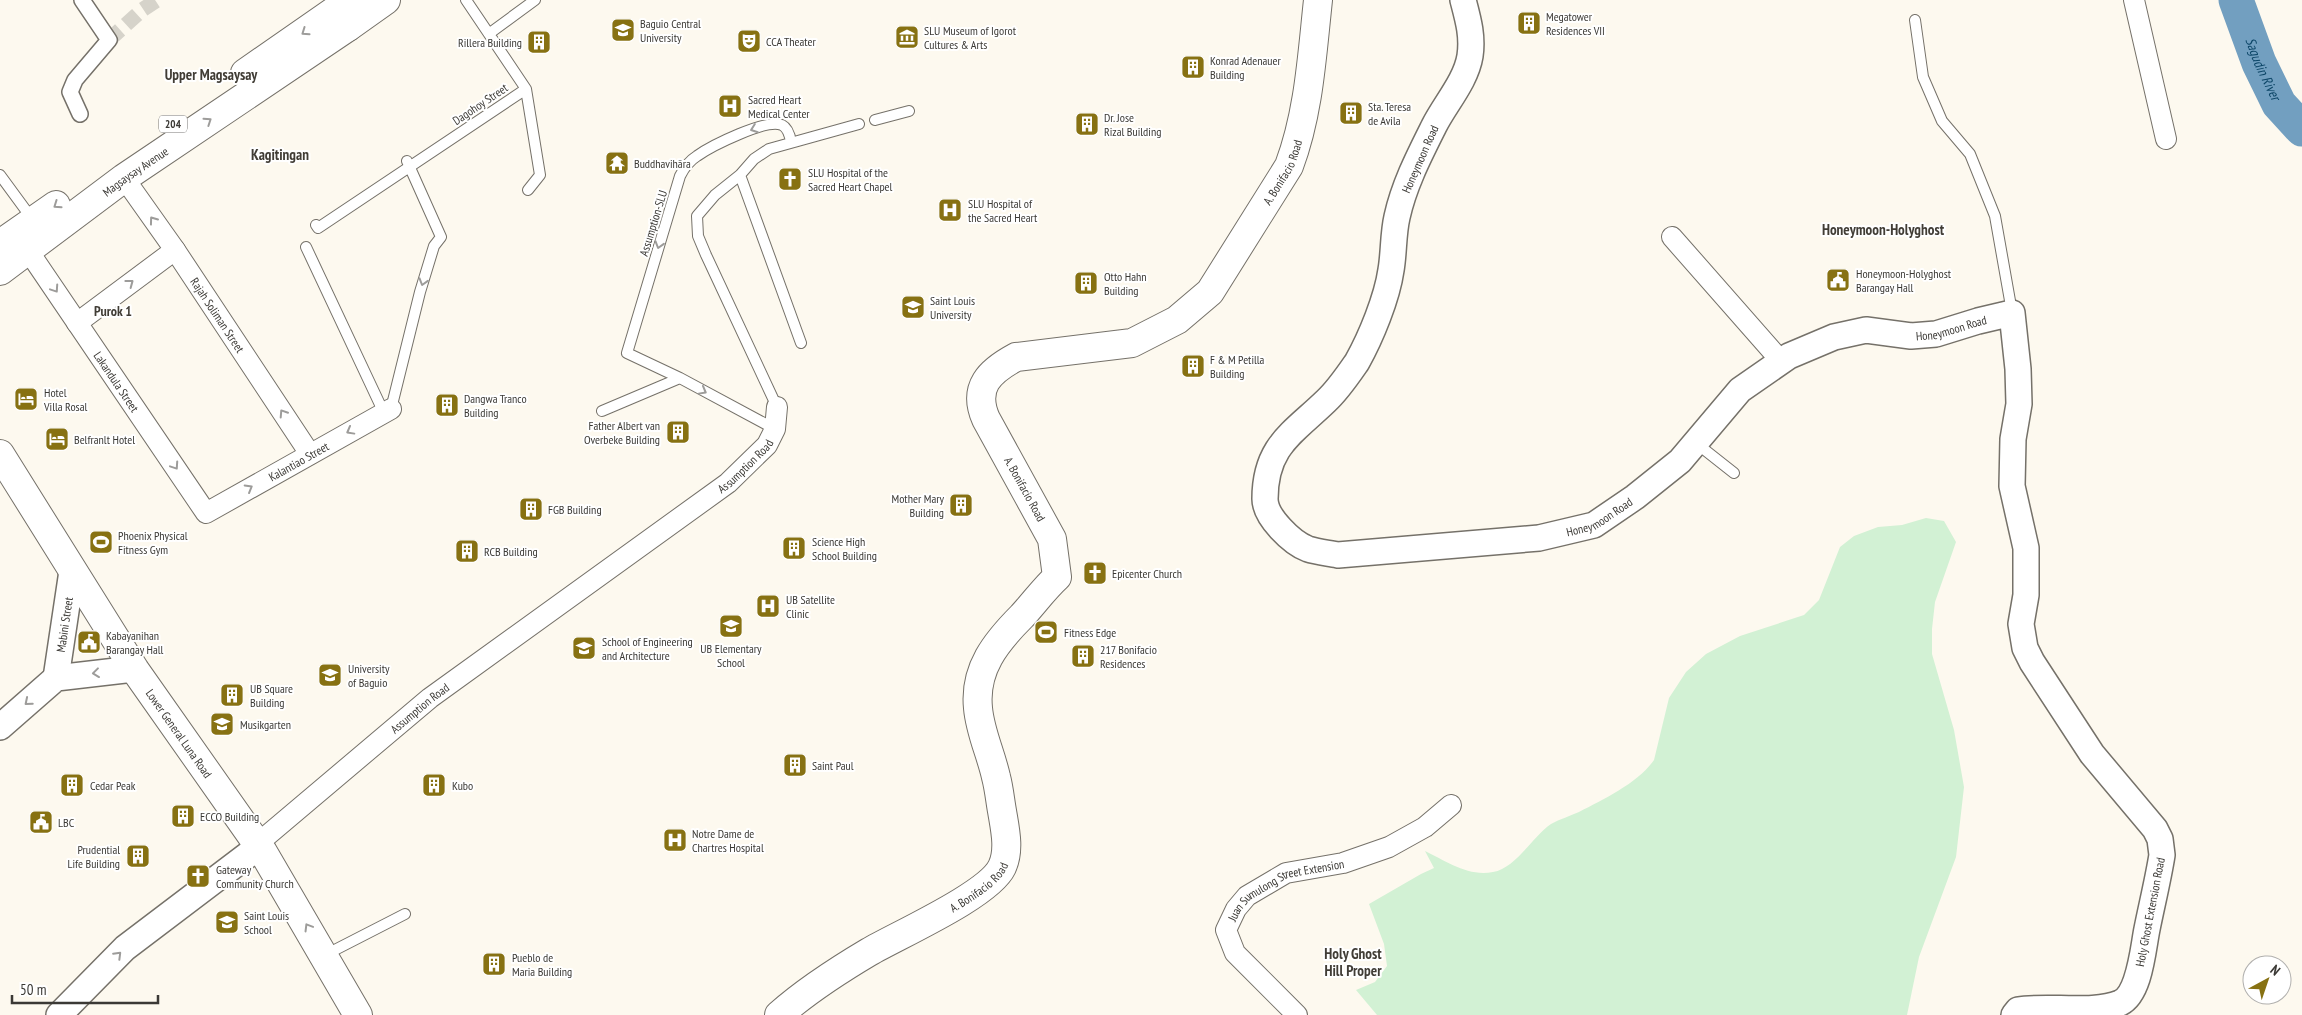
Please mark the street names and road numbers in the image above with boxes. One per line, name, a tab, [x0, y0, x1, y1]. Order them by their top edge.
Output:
street label: Dagohoy Street	[450, 80, 511, 128]
road number: 204	[159, 116, 187, 132]
street label: Honeymoon Road	[1398, 123, 1442, 195]
street label: A. Bonifacio Road	[1259, 138, 1305, 207]
street label: Magsaysay Avenue	[99, 143, 171, 199]
street label: Assumption-SLU	[636, 188, 670, 258]
street label: Rajah Soliman Street	[188, 274, 249, 356]
street label: Honeymoon Road	[1915, 312, 1988, 343]
street label: Lakandula Street	[91, 348, 143, 415]
street label: Assumption Road	[714, 437, 776, 496]
street label: Kalantiao Street	[266, 438, 332, 484]
street label: A. Bonifacio Road	[1001, 454, 1049, 524]
street label: Honeymoon Road	[1565, 494, 1635, 539]
street label: Mabini Street	[52, 595, 76, 653]
street label: Assumption Road	[387, 679, 452, 736]
street label: Lower General Luna Road	[143, 686, 216, 781]
street label: Juan Sumulong Street Extension	[1224, 855, 1345, 924]
street label: Holy Ghost Extension Road	[2132, 856, 2168, 968]
street label: A. Bonifacio Road	[947, 860, 1011, 915]

